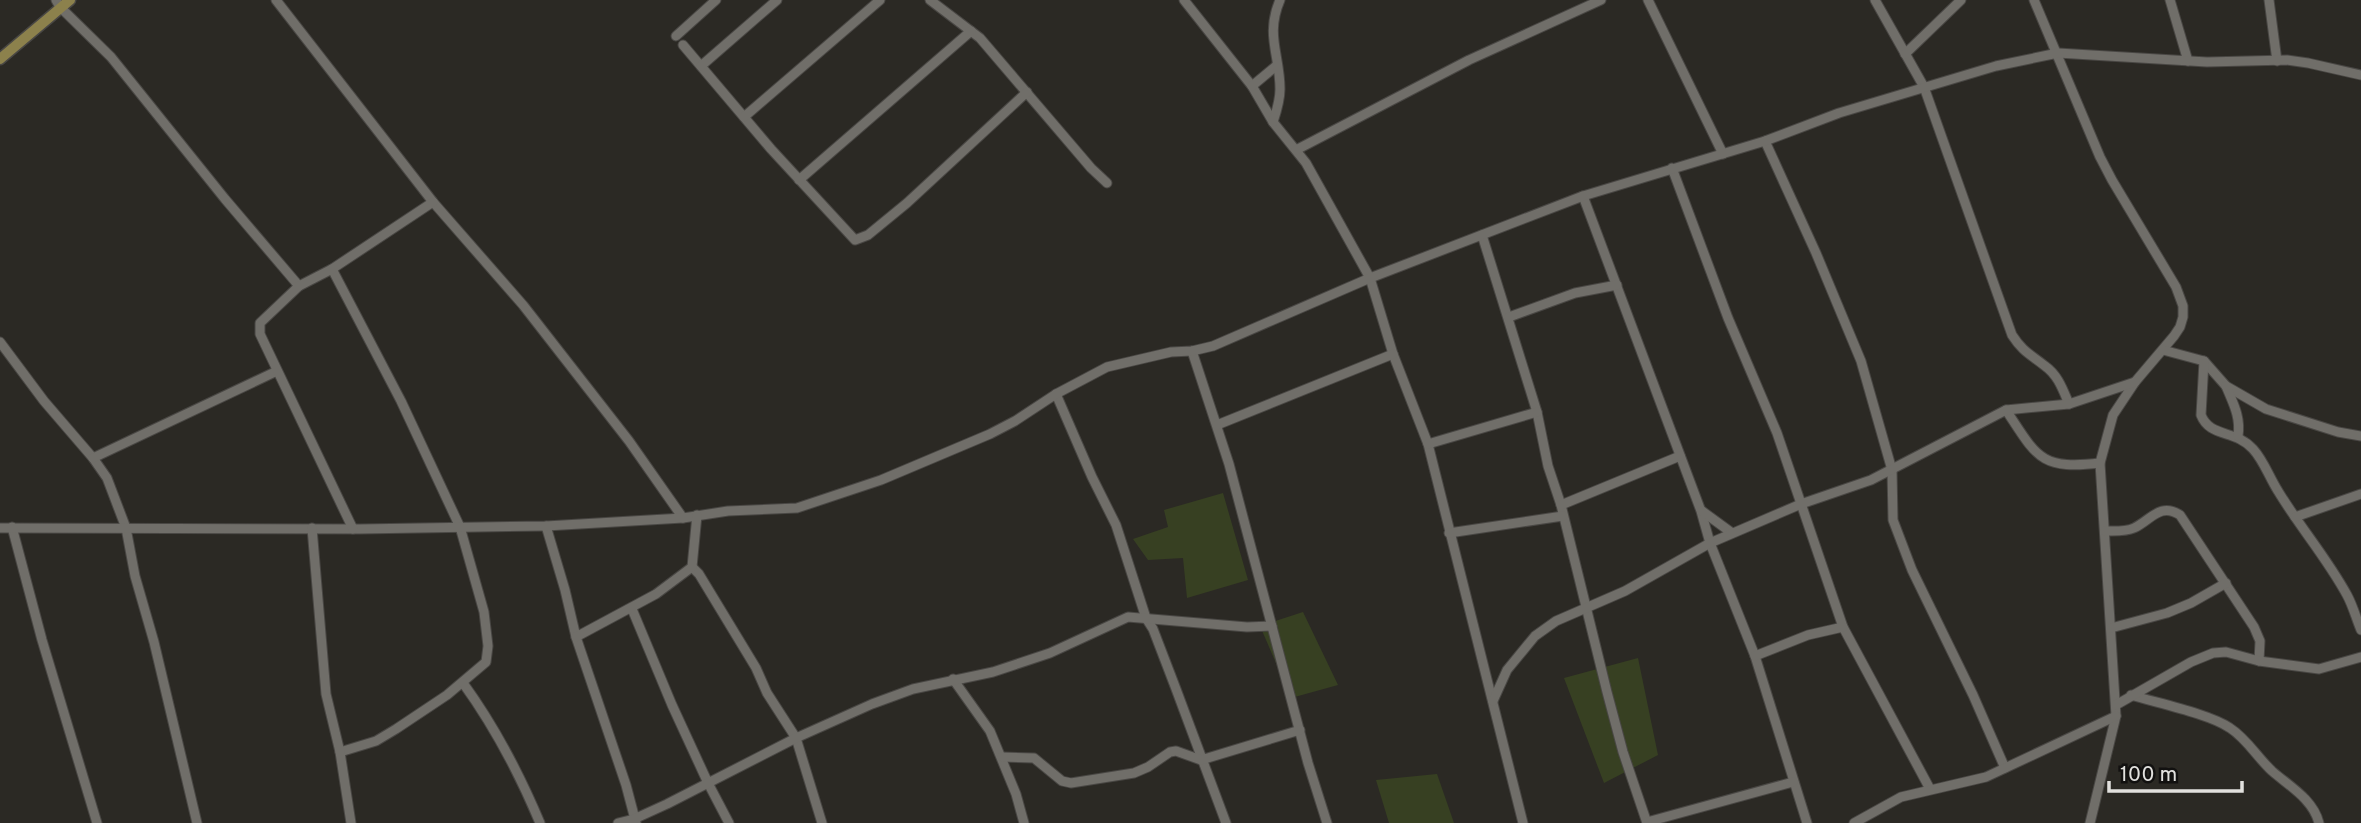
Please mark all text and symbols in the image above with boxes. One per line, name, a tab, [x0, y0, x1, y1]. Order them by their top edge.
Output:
scale bar	[2109, 750, 2242, 794]
text: 100 m	[2120, 762, 2177, 789]

